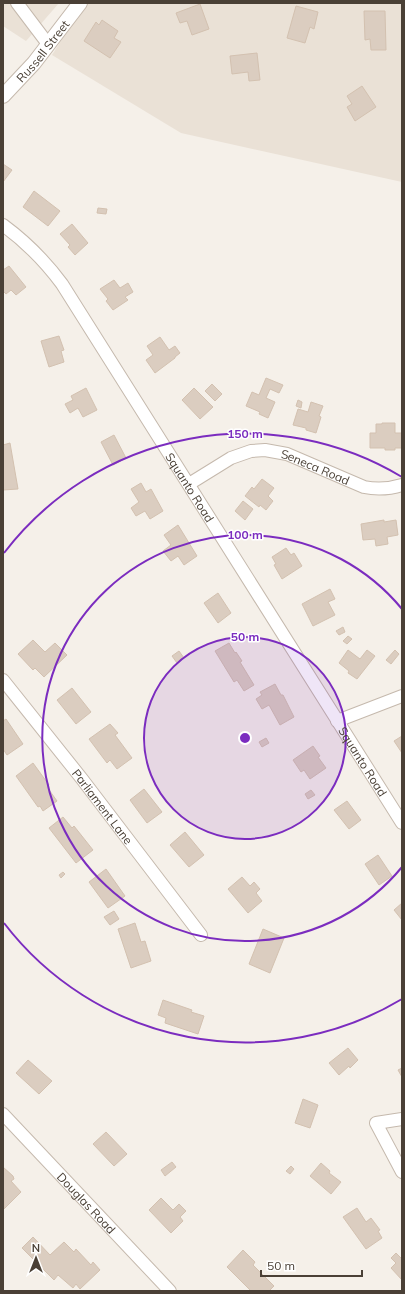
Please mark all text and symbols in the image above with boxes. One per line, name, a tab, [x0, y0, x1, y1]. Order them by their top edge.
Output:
street label: Russell Street	[13, 17, 72, 85]
text: 150 m	[227, 426, 263, 441]
street label: Seneca Road	[280, 446, 352, 488]
street label: Squanto Road	[163, 450, 218, 525]
text: 100 m	[227, 527, 263, 542]
text: 50 m	[231, 629, 259, 644]
street label: Squanto Road	[336, 724, 391, 799]
centre of rings	[238, 731, 252, 745]
street label: Parliament Lane	[69, 766, 136, 847]
street label: Douglas Road	[54, 1169, 119, 1236]
north arrow	[16, 1238, 56, 1278]
text: N	[32, 1241, 40, 1255]
scale bar	[261, 1252, 362, 1278]
text: 50 m	[267, 1258, 295, 1273]

